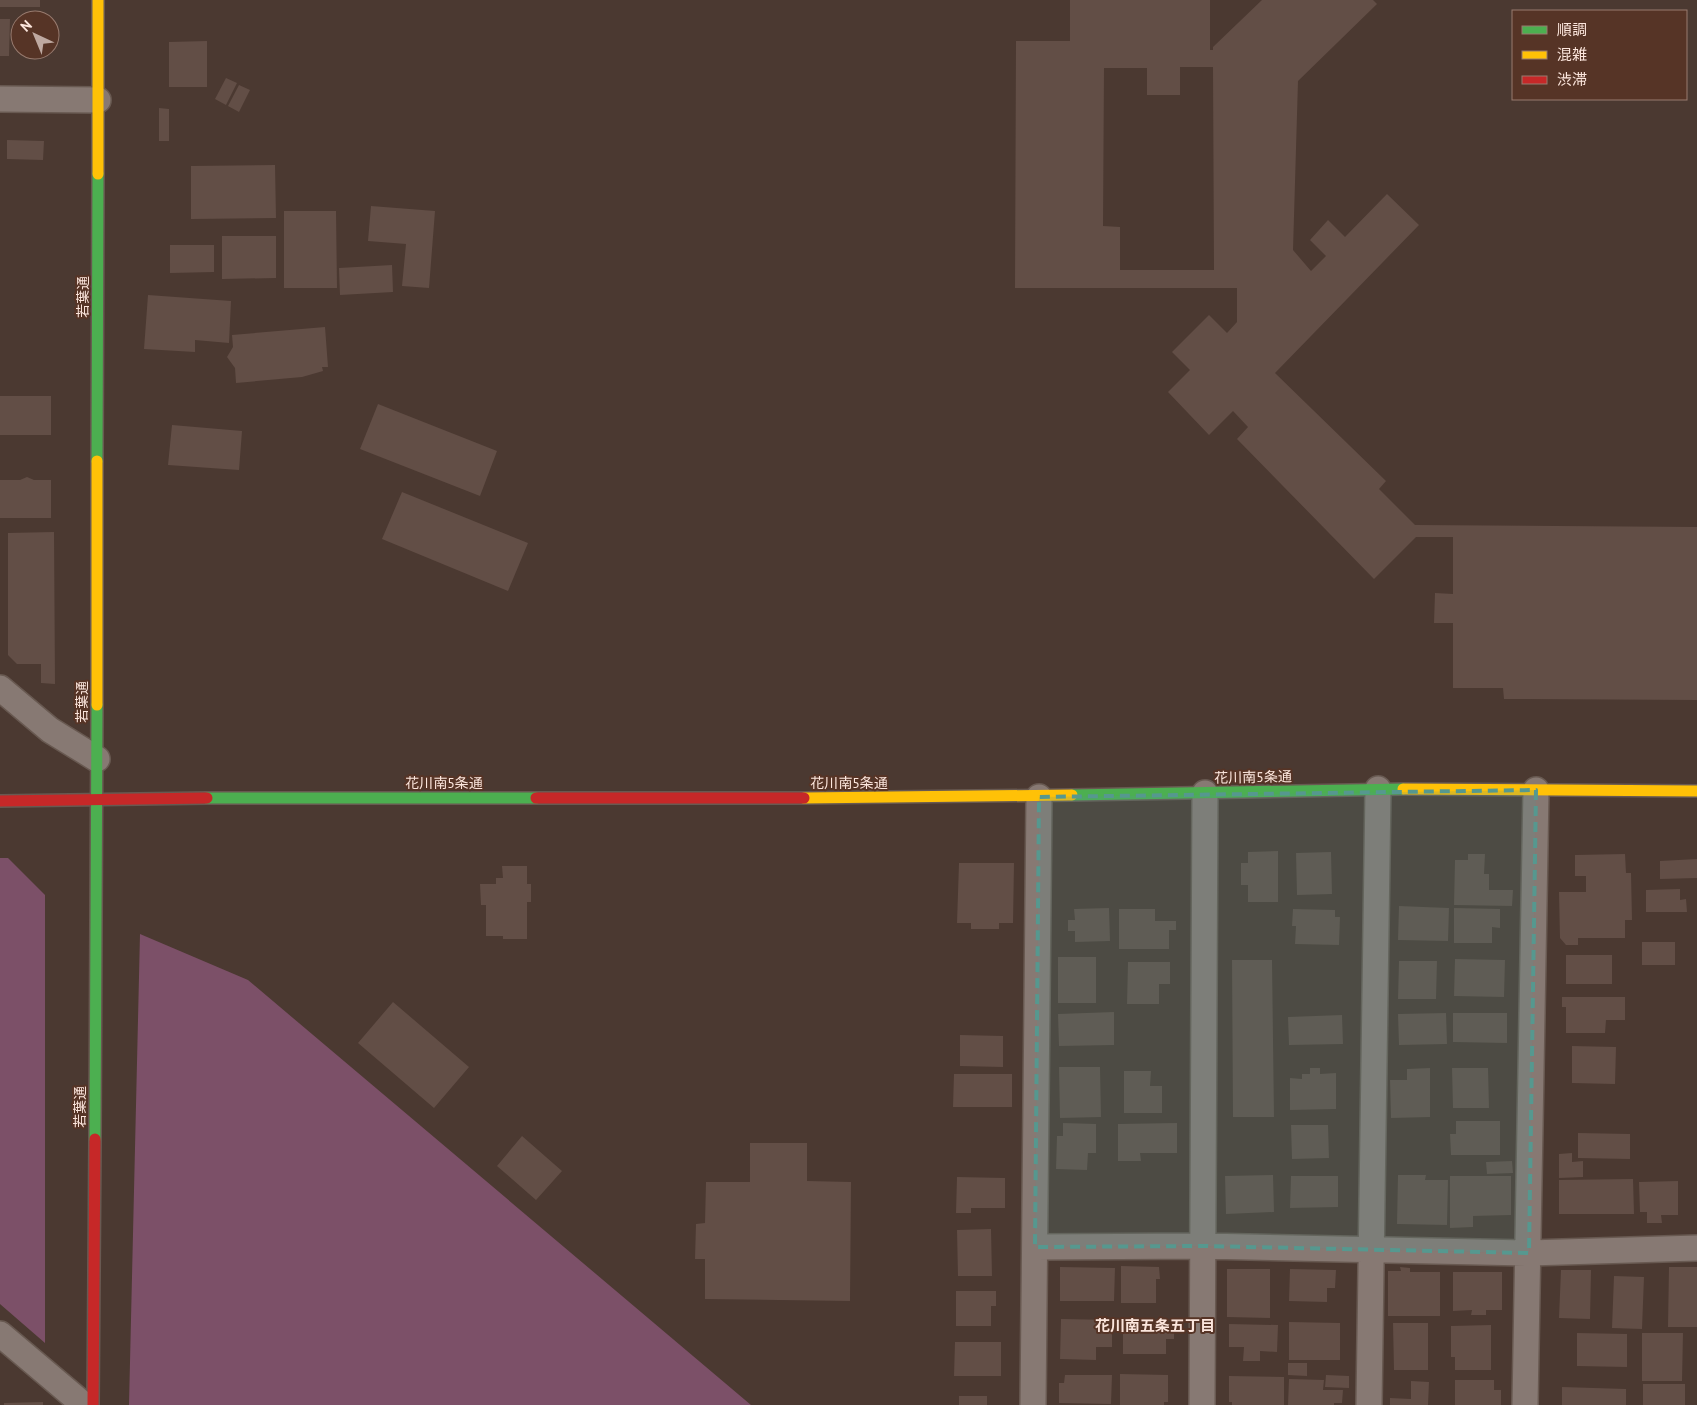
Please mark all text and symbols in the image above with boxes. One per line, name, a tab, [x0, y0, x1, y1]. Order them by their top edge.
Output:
north arrow	[10, 10, 60, 60]
legend	[1512, 10, 1687, 100]
text: N	[16, 16, 36, 35]
text: 順調	[1557, 20, 1587, 39]
text: 混雑	[1557, 45, 1587, 64]
text: 渋滞	[1557, 70, 1587, 89]
street label: 若葉通	[74, 276, 92, 318]
street label: 若葉通	[73, 681, 91, 723]
street label: 花川南5条通	[1214, 767, 1292, 787]
street label: 花川南5条通	[405, 774, 483, 792]
street label: 花川南5条通	[810, 774, 888, 792]
street label: 若葉通	[71, 1086, 89, 1128]
district label: 花川南五条五丁目	[1095, 1316, 1215, 1335]

